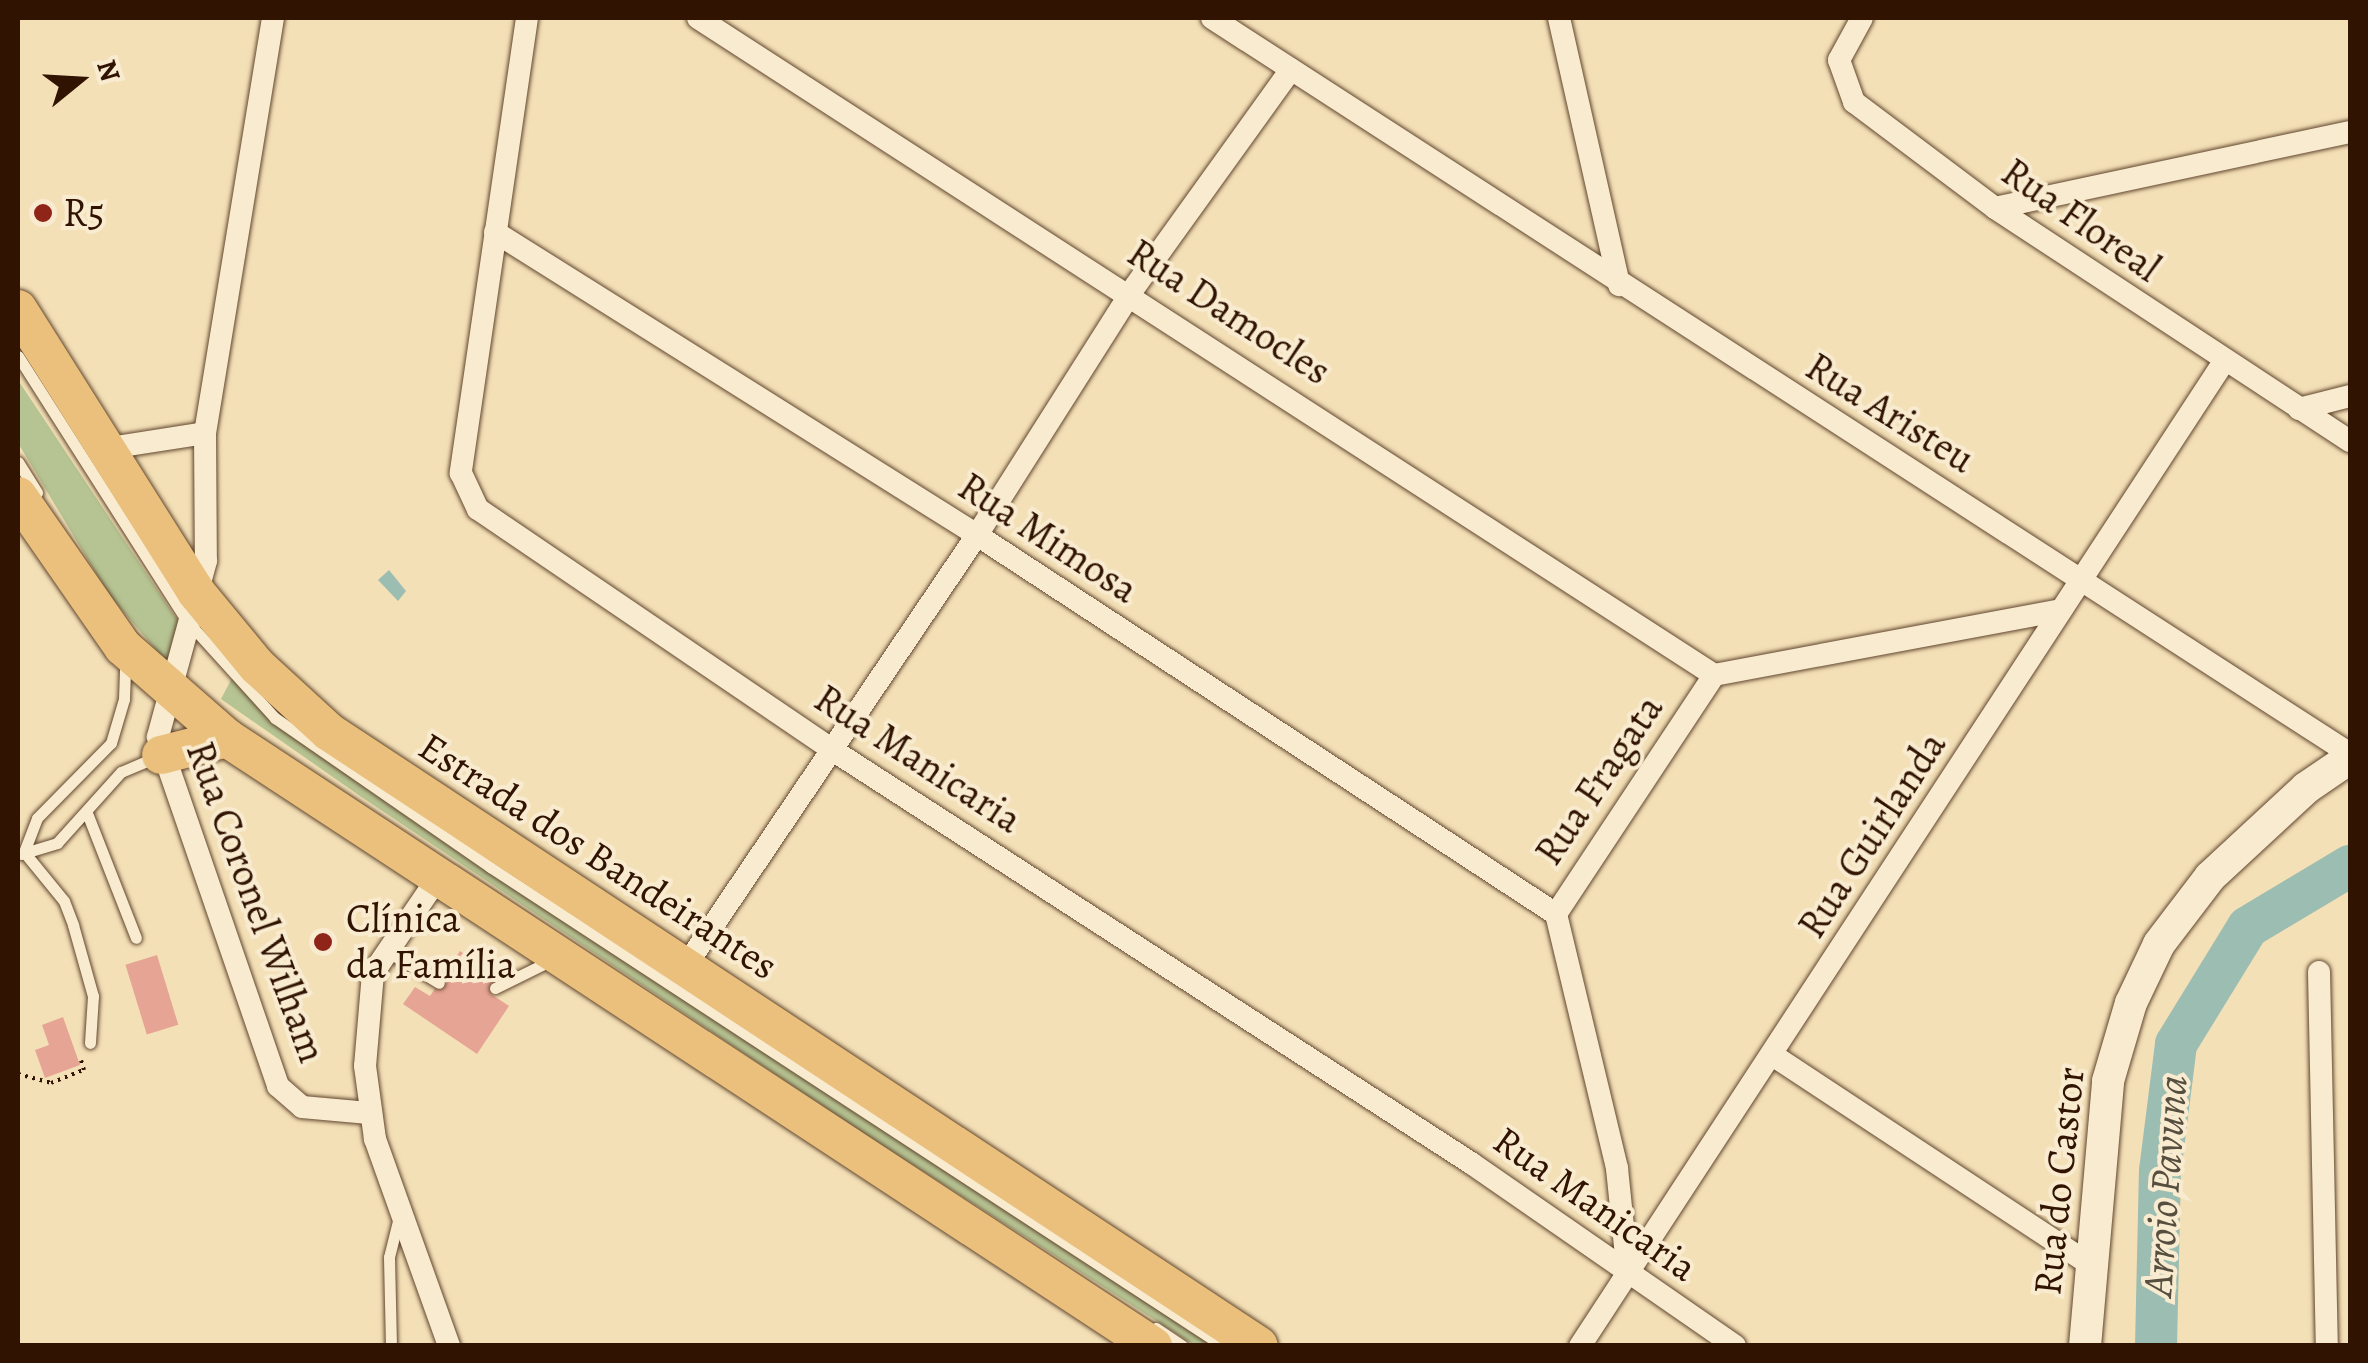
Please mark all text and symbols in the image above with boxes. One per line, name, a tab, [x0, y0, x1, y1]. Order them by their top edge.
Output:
north arrow	[30, 30, 130, 130]
text: N	[87, 55, 130, 86]
street label: Rua Floreal	[1992, 148, 2170, 292]
place label: R5	[63, 189, 105, 237]
marker: R5	[32, 202, 54, 224]
street label: Rua Damocles	[1119, 229, 1339, 395]
street label: Rua Aristeu	[1797, 342, 1983, 484]
street label: Rua Mimosa	[949, 462, 1147, 614]
street label: Rua Manicaria	[805, 674, 1031, 844]
street label: Rua Fragata	[1525, 686, 1673, 874]
street label: Estrada dos Bandeirantes	[410, 722, 786, 990]
street label: Rua Guirlanda	[1788, 723, 1956, 947]
street label: Rua Coronel Wilham	[176, 735, 336, 1069]
place label: Clínica da Família	[346, 895, 516, 989]
marker: Clínica da Família	[310, 929, 336, 955]
street label: Rua do Castor	[2023, 1065, 2095, 1297]
water label: Arroio Pavuna	[2132, 1074, 2198, 1298]
street label: Rua Manicaria	[1484, 1116, 1706, 1292]

